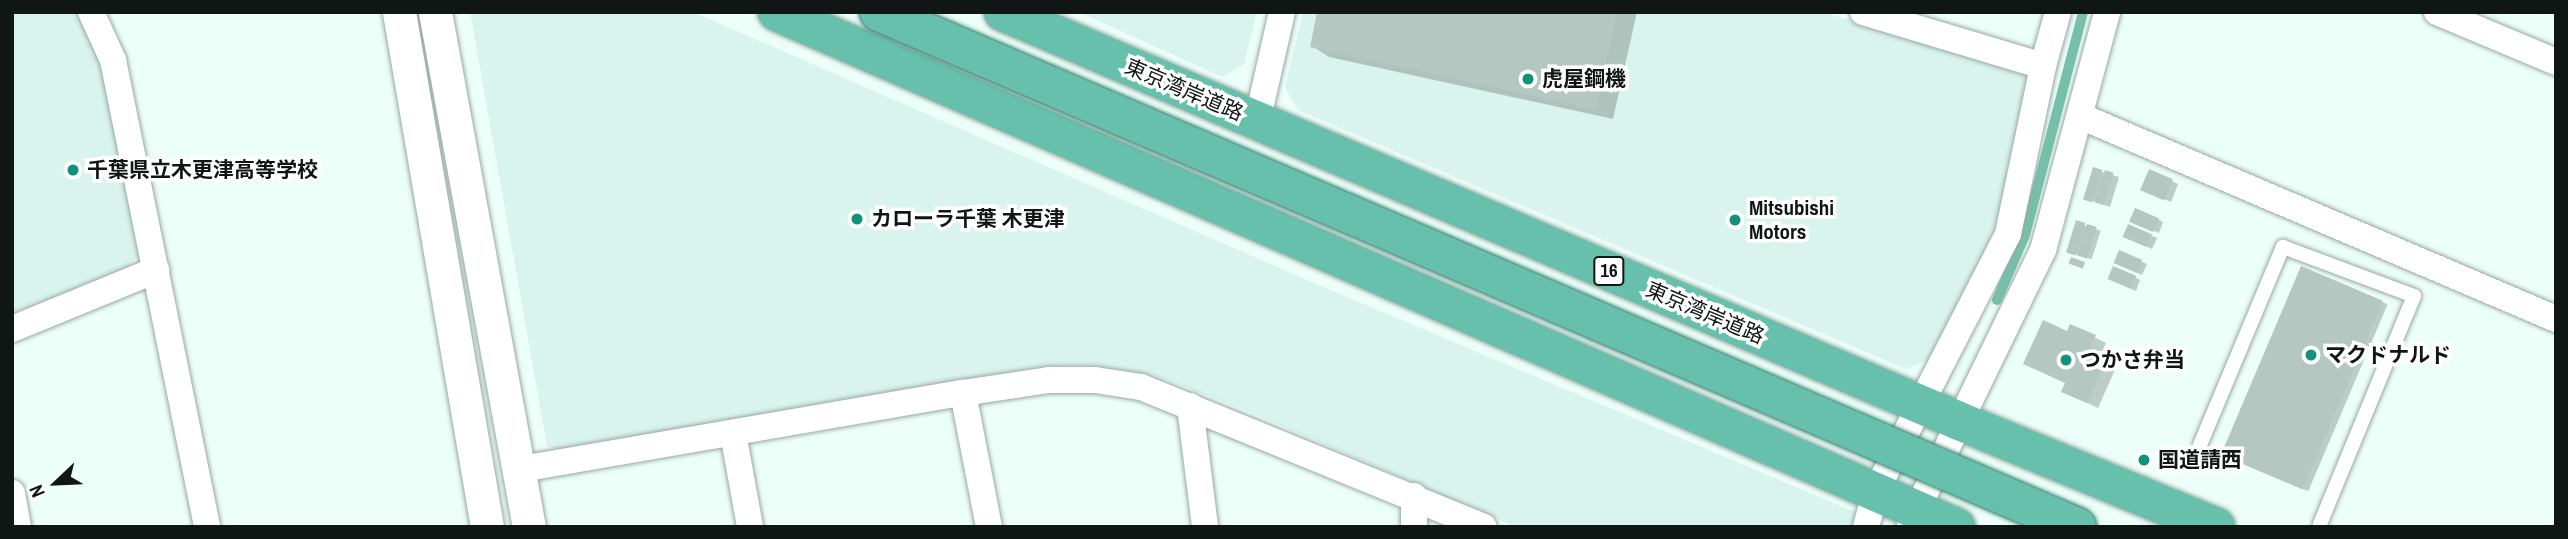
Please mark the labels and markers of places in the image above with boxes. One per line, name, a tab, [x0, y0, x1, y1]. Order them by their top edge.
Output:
place label: 虎屋鋼機	[1542, 66, 1626, 92]
marker: 虎屋鋼機	[1520, 71, 1536, 87]
place label: 千葉県立木更津高等学校	[87, 157, 318, 183]
marker: 千葉県立木更津高等学校	[65, 162, 81, 178]
place label: Mitsubishi Motors	[1749, 195, 1834, 245]
place label: カローラ千葉 木更津	[871, 206, 1065, 232]
marker: カローラ千葉 木更津	[849, 211, 865, 227]
marker: Mitsubishi Motors	[1727, 212, 1743, 228]
place label: マクドナルド	[2325, 342, 2451, 368]
place label: つかさ弁当	[2080, 347, 2185, 373]
marker: マクドナルド	[2303, 347, 2319, 363]
marker: つかさ弁当	[2058, 352, 2074, 368]
place label: 国道請西	[2158, 447, 2242, 473]
marker: 国道請西	[2136, 452, 2152, 468]

